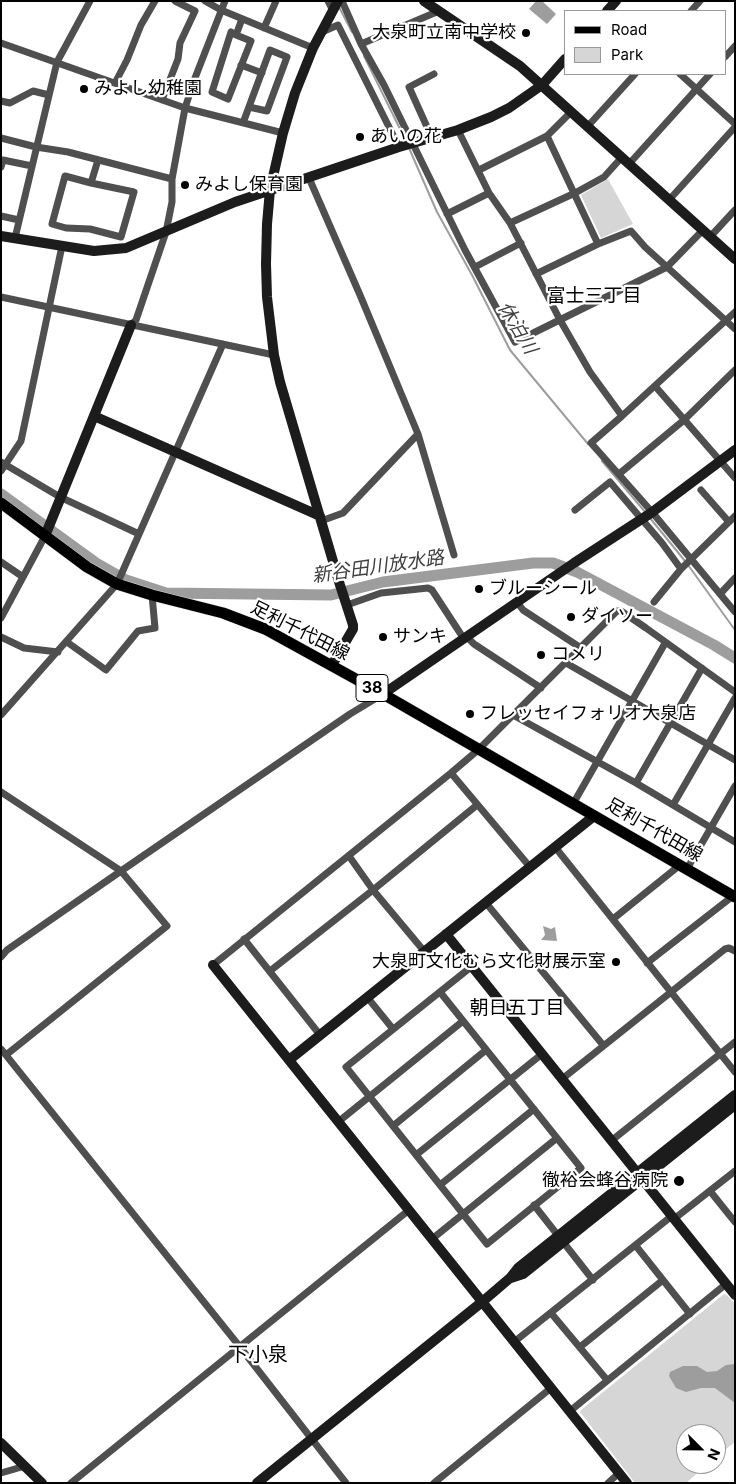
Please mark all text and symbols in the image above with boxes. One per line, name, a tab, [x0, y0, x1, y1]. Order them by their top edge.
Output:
legend	[564, 10, 726, 75]
text: Road	[611, 20, 647, 39]
place label: 大泉町立南中学校	[372, 22, 516, 44]
marker: 大泉町立南中学校	[520, 27, 532, 39]
text: Park	[611, 45, 643, 64]
place label: みよし幼稚園	[94, 78, 202, 100]
marker: みよし幼稚園	[78, 83, 90, 95]
place label: あいの花	[370, 126, 442, 148]
marker: あいの花	[354, 131, 366, 143]
place label: みよし保育園	[195, 174, 303, 196]
marker: みよし保育園	[179, 179, 191, 191]
district label: 富士三丁目	[547, 285, 641, 307]
water label: 休泊川	[493, 298, 541, 358]
water label: 新谷田川放水路	[311, 546, 445, 588]
place label: ブルーシール	[489, 578, 597, 600]
marker: ブルーシール	[473, 583, 485, 595]
street label: 足利千代田線	[247, 597, 353, 665]
place label: ダイソー	[581, 606, 653, 628]
marker: ダイソー	[565, 611, 577, 623]
place label: サンキ	[393, 626, 447, 648]
marker: サンキ	[377, 631, 389, 643]
place label: コメリ	[551, 644, 605, 666]
marker: コメリ	[535, 649, 547, 661]
road number: 38	[356, 674, 388, 701]
place label: フレッセイフォリオ大泉店	[480, 703, 696, 725]
marker: フレッセイフォリオ大泉店	[464, 708, 476, 720]
street label: 足利千代田線	[602, 794, 706, 866]
place label: 大泉町文化むら文化財展示室	[372, 951, 606, 973]
marker: 大泉町文化むら文化財展示室	[610, 956, 622, 968]
district label: 朝日五丁目	[470, 997, 564, 1019]
place label: 徹裕会蜂谷病院	[542, 1170, 668, 1192]
marker: 徹裕会蜂谷病院	[672, 1174, 686, 1188]
district label: 下小泉	[228, 1343, 288, 1367]
north arrow	[676, 1424, 726, 1474]
text: N	[704, 1446, 724, 1463]

